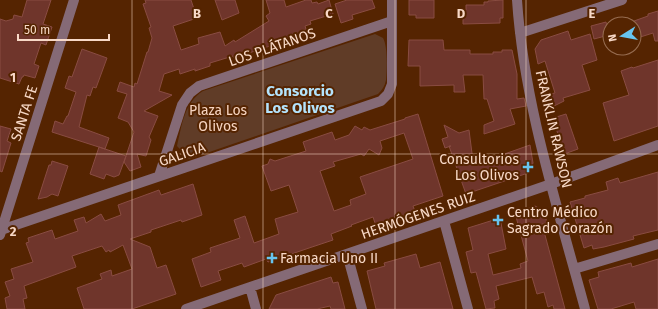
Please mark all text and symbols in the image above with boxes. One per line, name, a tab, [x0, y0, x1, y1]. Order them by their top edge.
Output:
text: B	[193, 6, 201, 21]
text: C	[325, 6, 333, 21]
text: D	[457, 6, 466, 21]
text: E	[589, 6, 596, 21]
scale bar	[18, 16, 109, 42]
north arrow	[602, 16, 642, 56]
text: 50 m	[24, 23, 50, 37]
street label: LOS PLÁTANOS	[226, 24, 318, 70]
text: N	[606, 33, 620, 43]
street label: FRANKLIN RAWSON	[532, 69, 575, 190]
text: 1	[10, 70, 16, 85]
district label: Consorcio Los Olivos	[265, 82, 335, 117]
street label: SANTA FE	[7, 83, 41, 143]
park label: Plaza Los Olivos	[189, 102, 248, 135]
street label: GALICIA	[157, 139, 208, 170]
place label: Consultorios Los Olivos	[439, 151, 519, 184]
marker: Consultorios Los Olivos	[522, 161, 534, 173]
street label: HERMÓGENES RUIZ	[359, 187, 477, 243]
place label: Centro Médico Sagrado Corazón	[507, 204, 613, 237]
marker: Centro Médico Sagrado Corazón	[492, 214, 504, 226]
text: 2	[10, 224, 17, 239]
place label: Farmacia Uno II	[280, 250, 378, 267]
marker: Farmacia Uno II	[267, 253, 277, 263]

